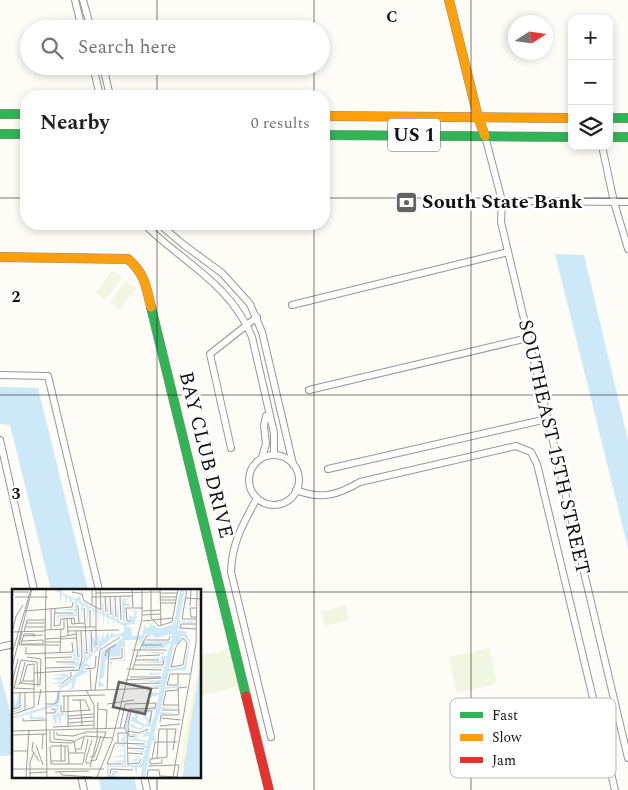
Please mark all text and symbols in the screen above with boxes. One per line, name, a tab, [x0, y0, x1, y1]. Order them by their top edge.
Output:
text: C	[386, 5, 398, 29]
north arrow	[508, 15, 553, 60]
map controls	[568, 15, 613, 150]
button: +	[568, 15, 613, 60]
search box	[20, 20, 330, 75]
text: Search here	[78, 33, 177, 62]
icon: search	[38, 34, 66, 62]
button: −	[568, 60, 613, 105]
button: layers	[568, 105, 613, 150]
text: Nearby	[40, 107, 110, 139]
text: 0 results	[251, 111, 310, 135]
road number: US 1	[388, 118, 440, 152]
place label: South State Bank	[422, 187, 583, 217]
bank icon: South State Bank	[394, 190, 418, 214]
text: 2	[12, 285, 21, 309]
street label: SOUTHEAST 15TH STREET	[510, 316, 598, 578]
street label: BAY CLUB DRIVE	[171, 369, 241, 541]
text: 3	[12, 482, 21, 506]
inset map	[12, 589, 201, 778]
legend	[450, 698, 616, 778]
text: Fast	[492, 705, 518, 726]
text: Slow	[492, 727, 522, 748]
text: Jam	[492, 750, 516, 771]

